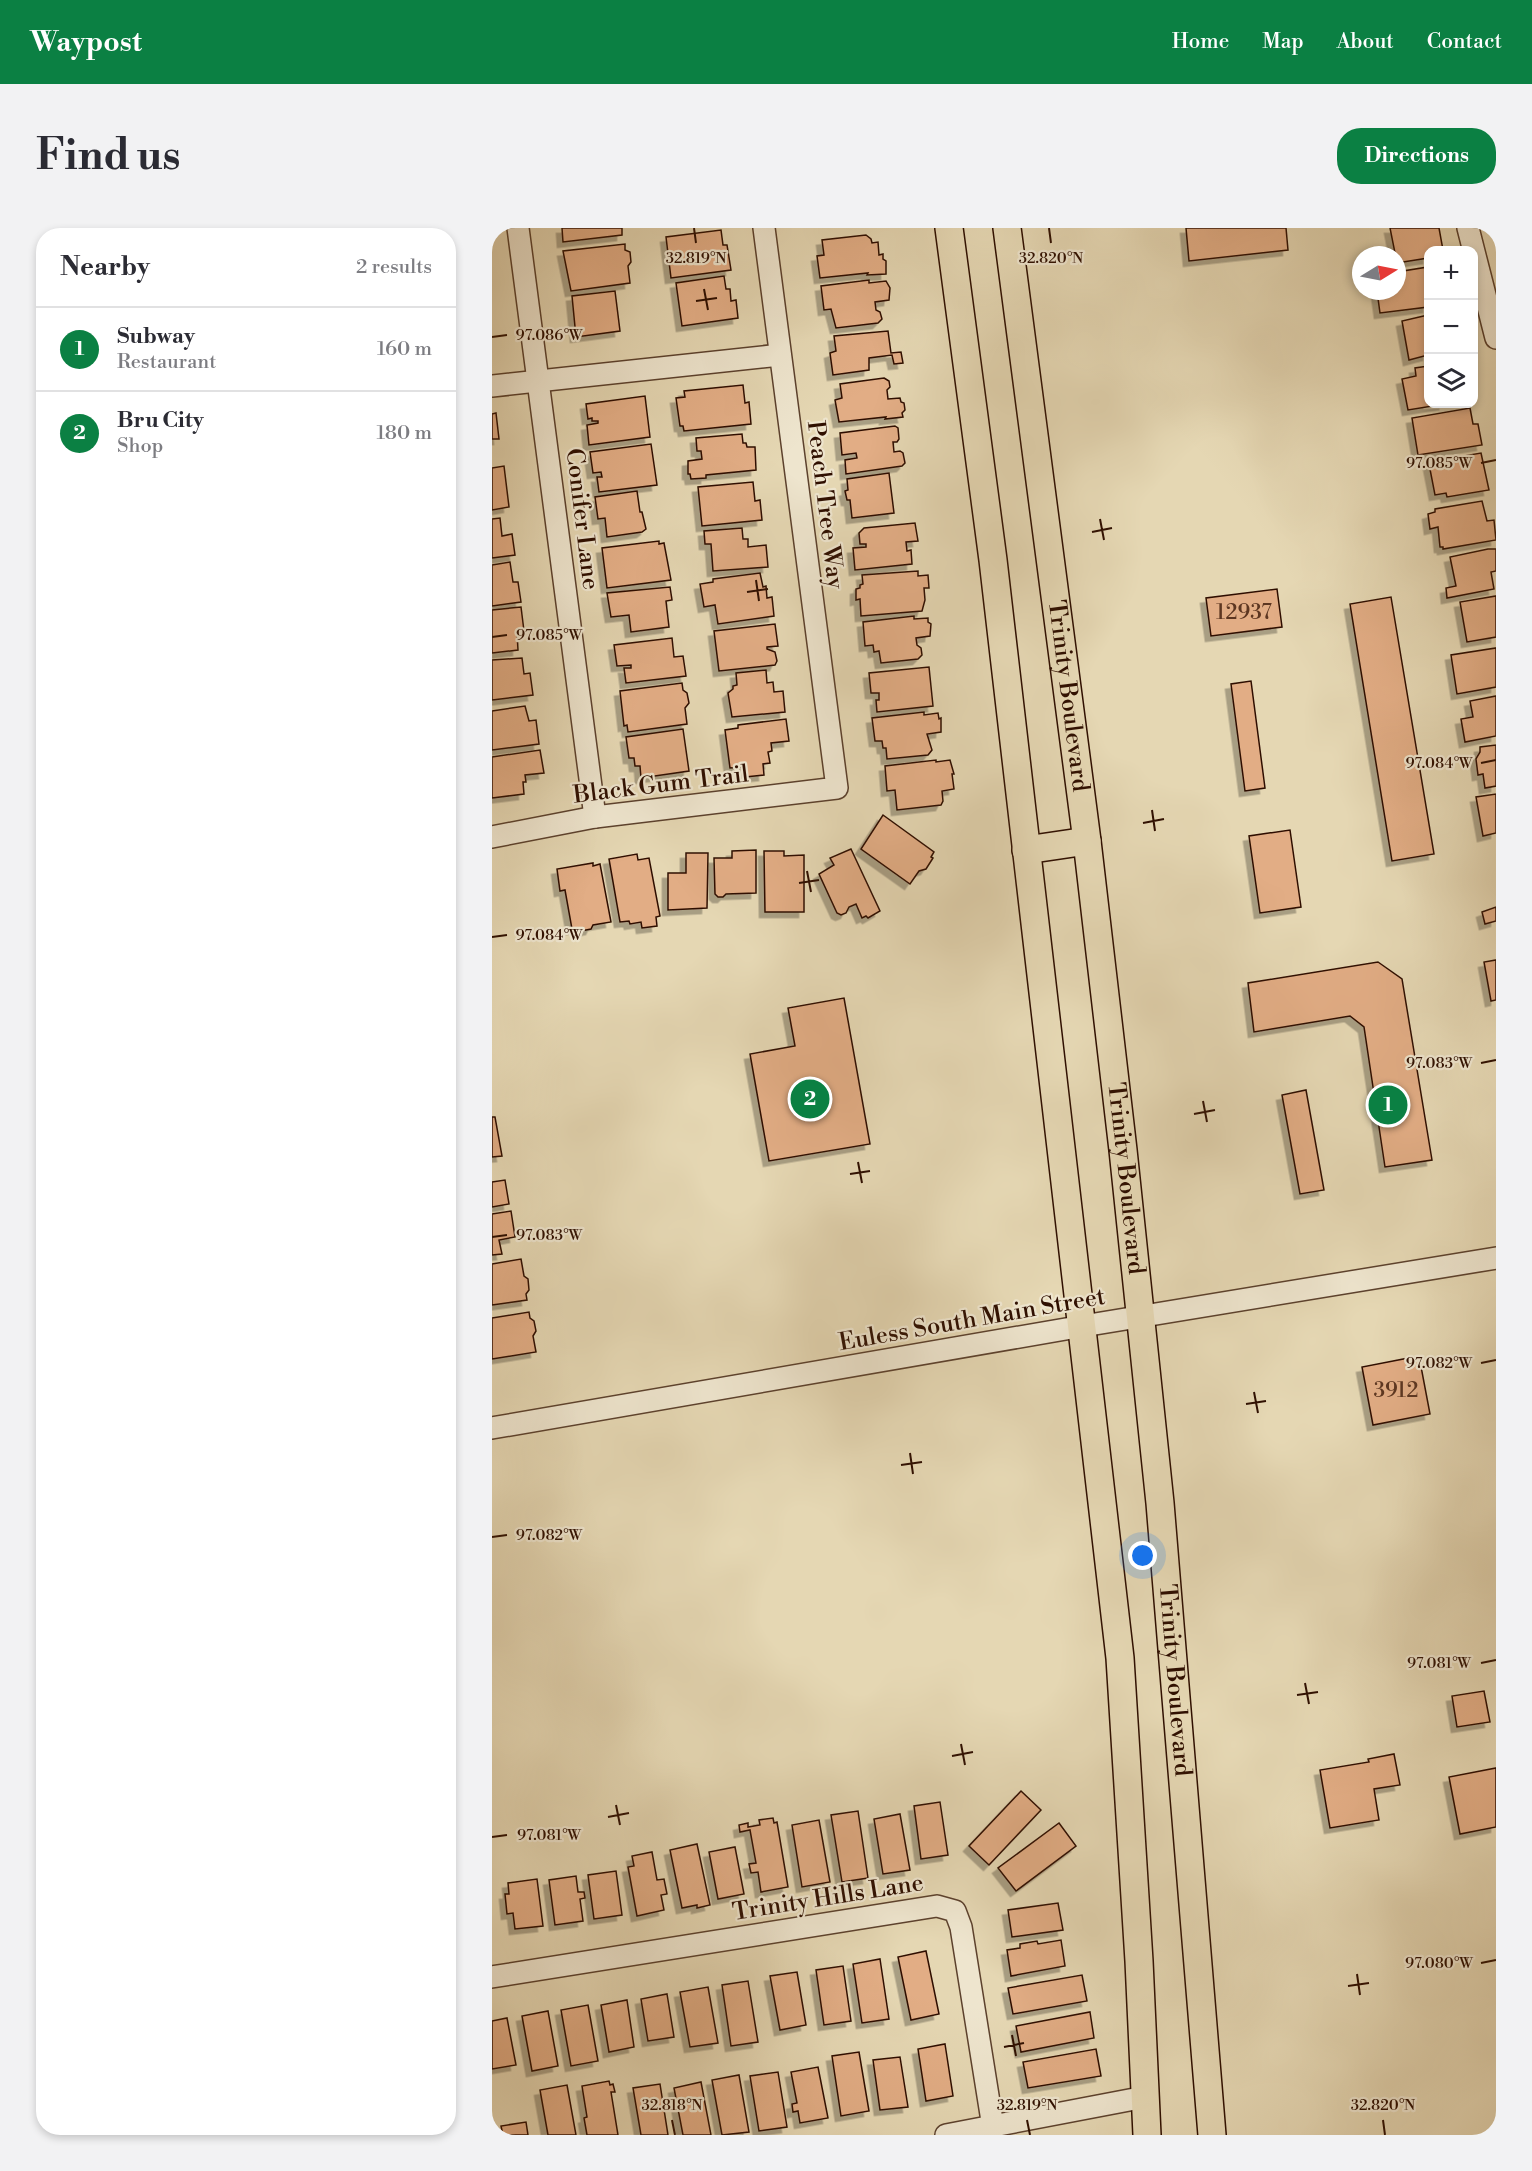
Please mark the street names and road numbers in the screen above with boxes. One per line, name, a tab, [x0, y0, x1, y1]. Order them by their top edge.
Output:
street label: Peach Tree Way	[800, 419, 850, 591]
street label: Conifer Lane	[558, 447, 606, 591]
street label: Trinity Boulevard	[1041, 599, 1095, 794]
street label: Black Gum Trail	[571, 759, 750, 811]
street label: Trinity Boulevard	[1100, 1081, 1151, 1276]
street label: Euless South Main Street	[836, 1282, 1108, 1358]
street label: Trinity Boulevard	[1152, 1583, 1197, 1778]
street label: Trinity Hills Lane	[730, 1868, 926, 1928]

